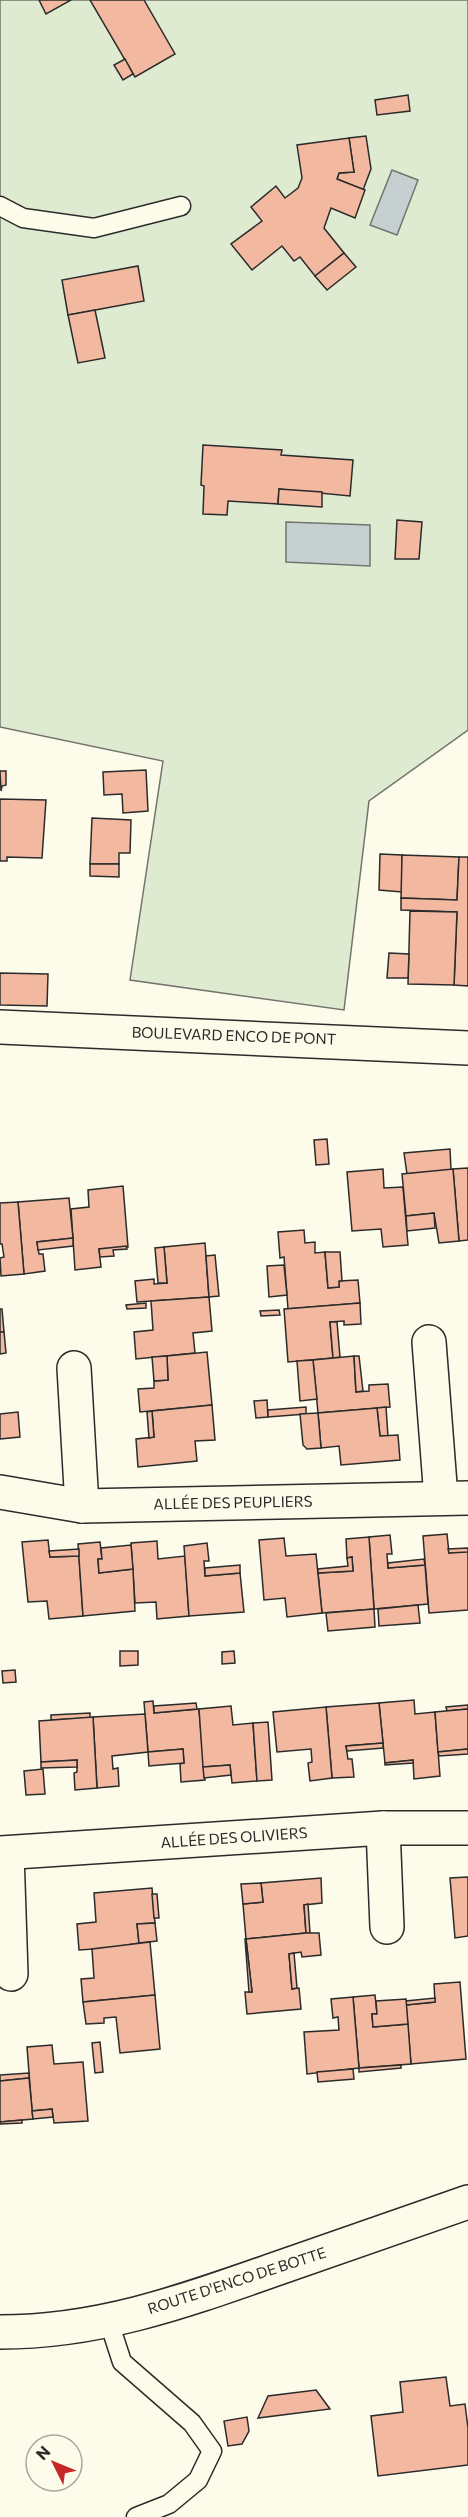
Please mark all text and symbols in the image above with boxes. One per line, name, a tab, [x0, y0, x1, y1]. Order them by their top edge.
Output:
street label: BOULEVARD ENCO DE PONT	[131, 1022, 337, 1048]
street label: ALLÉE DES PEUPLIERS	[153, 1491, 313, 1512]
street label: ALLÉE DES OLIVIERS	[160, 1822, 308, 1851]
street label: ROUTE D'ENCO DE BOTTE	[145, 2243, 328, 2317]
north arrow	[24, 2433, 84, 2493]
text: N	[32, 2442, 54, 2463]

